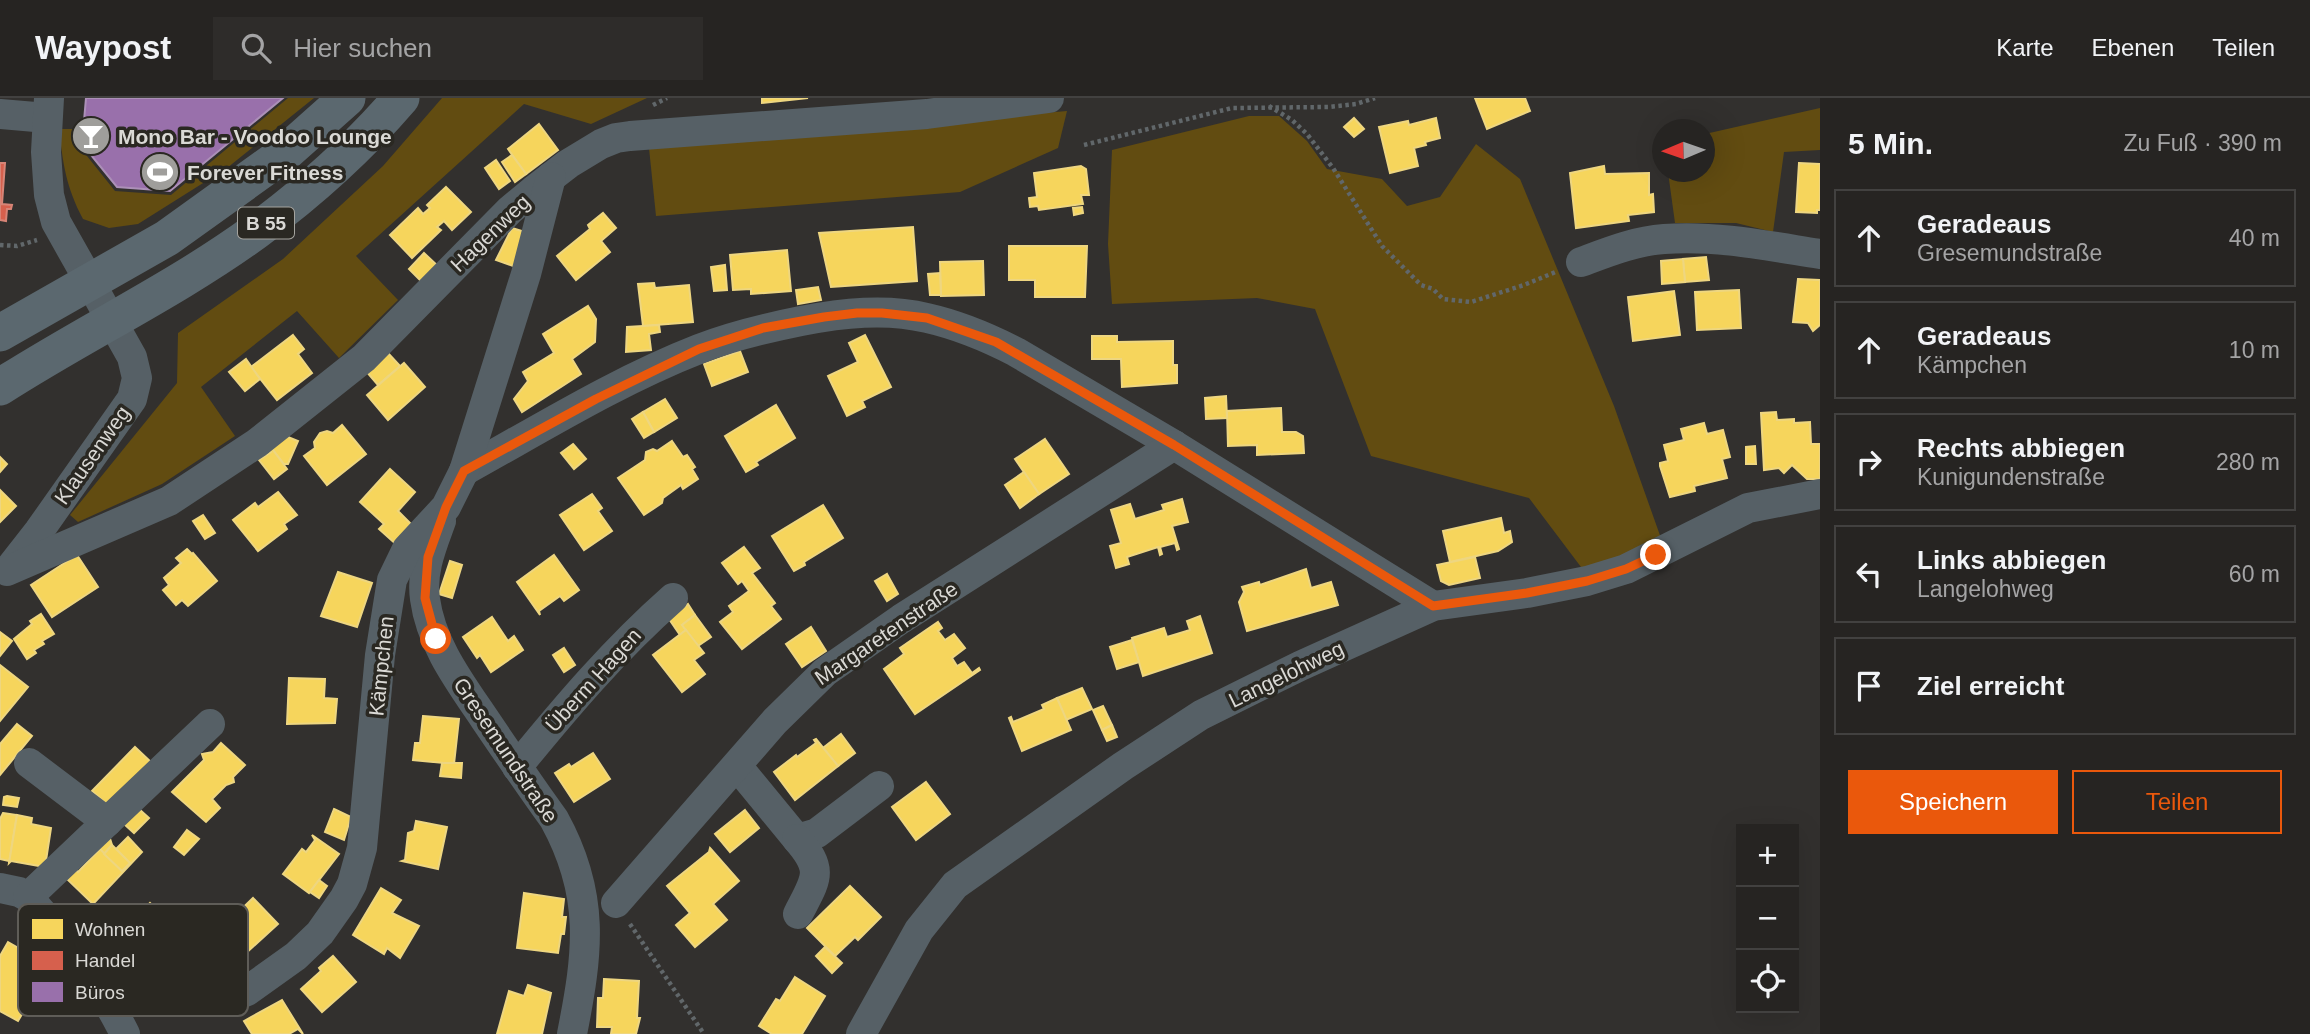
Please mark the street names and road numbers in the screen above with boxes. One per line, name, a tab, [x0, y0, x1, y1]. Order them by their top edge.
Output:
street label: Hagenweg	[446, 190, 534, 276]
road number: B 55	[238, 208, 294, 238]
street label: Klausenweg	[50, 402, 134, 508]
street label: Margaretenstraße	[810, 577, 962, 689]
street label: Kämpchen	[364, 615, 398, 717]
street label: Überm Hagen	[541, 624, 645, 736]
street label: Langelohweg	[1225, 636, 1347, 712]
street label: Gresemundstraße	[449, 673, 563, 827]

